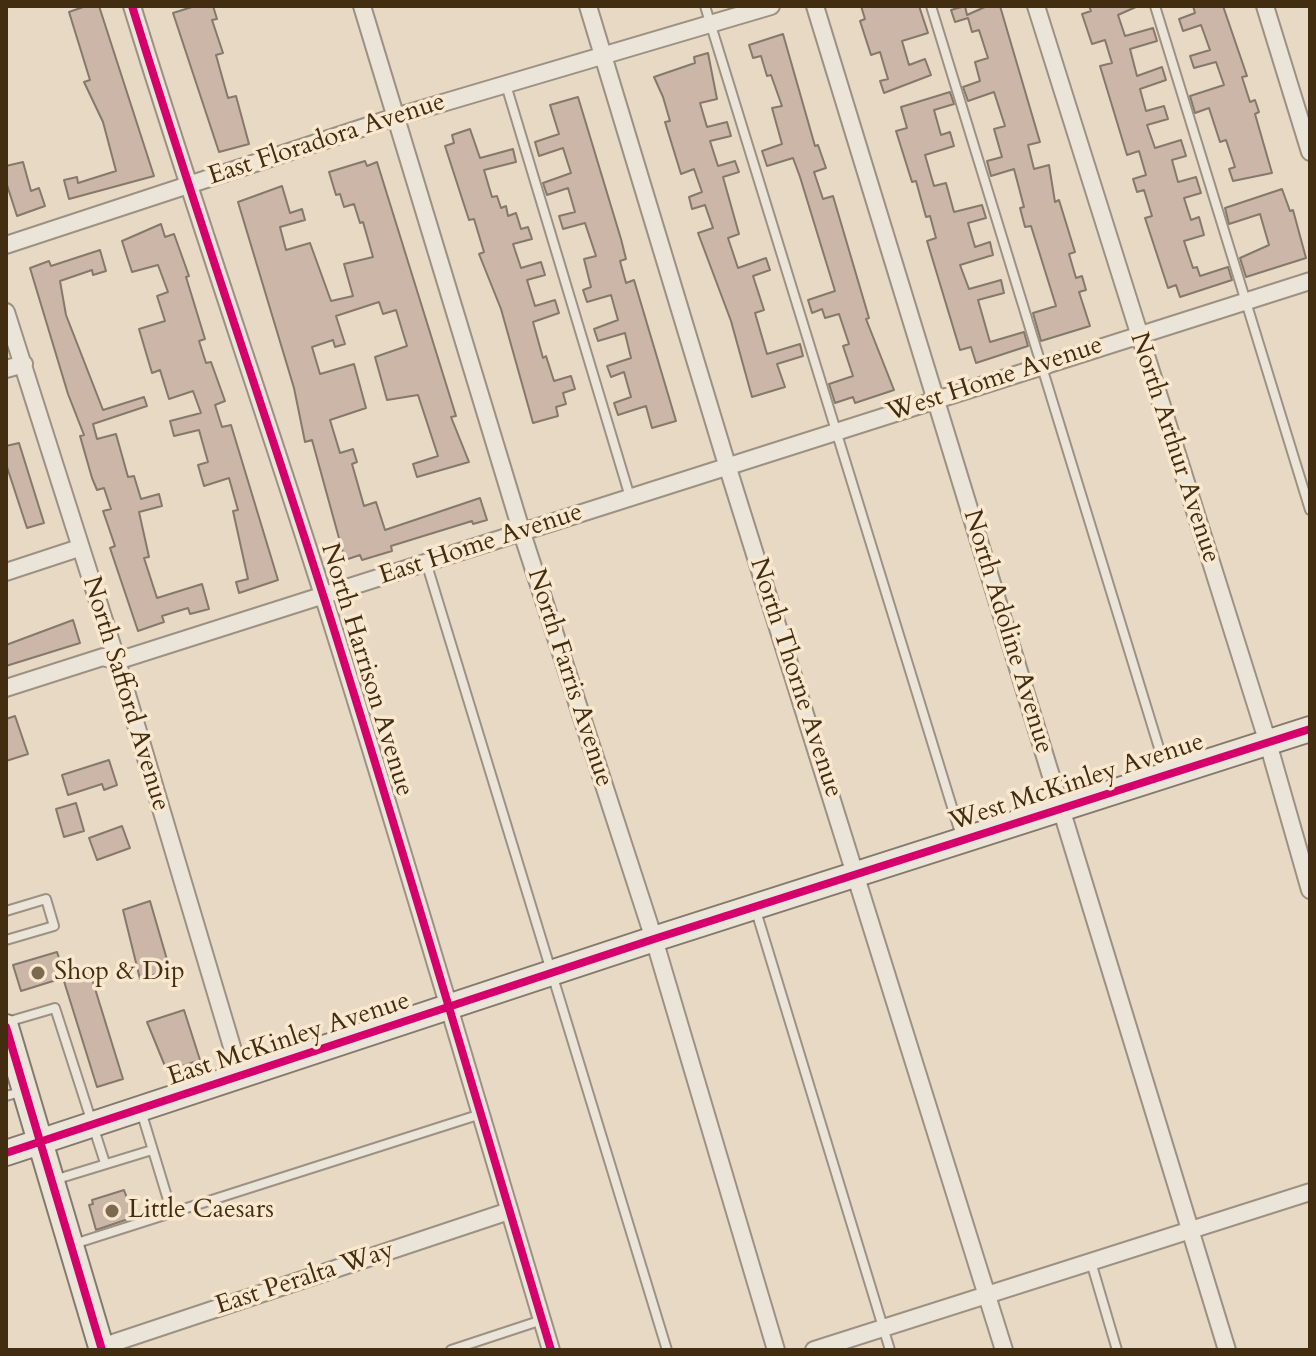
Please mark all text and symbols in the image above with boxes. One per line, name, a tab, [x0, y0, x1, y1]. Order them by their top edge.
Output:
street label: East Floradora Avenue	[205, 87, 449, 193]
street label: North Arthur Avenue	[1122, 329, 1226, 567]
street label: West Home Avenue	[883, 330, 1107, 430]
street label: East Home Avenue	[375, 497, 587, 593]
street label: North Adoline Avenue	[955, 506, 1059, 758]
street label: North Harrison Avenue	[313, 540, 419, 800]
street label: North Thorne Avenue	[742, 554, 848, 802]
street label: North Farris Avenue	[519, 565, 619, 791]
street label: North Safford Avenue	[74, 573, 176, 815]
street label: West McKinley Avenue	[946, 727, 1208, 839]
place label: Shop & Dip	[54, 957, 185, 989]
marker: Shop & Dip	[29, 964, 47, 982]
street label: East McKinley Avenue	[164, 986, 414, 1094]
place label: Little Caesars	[128, 1195, 274, 1227]
marker: Little Caesars	[103, 1202, 121, 1220]
street label: East Peralta Way	[212, 1235, 398, 1323]

